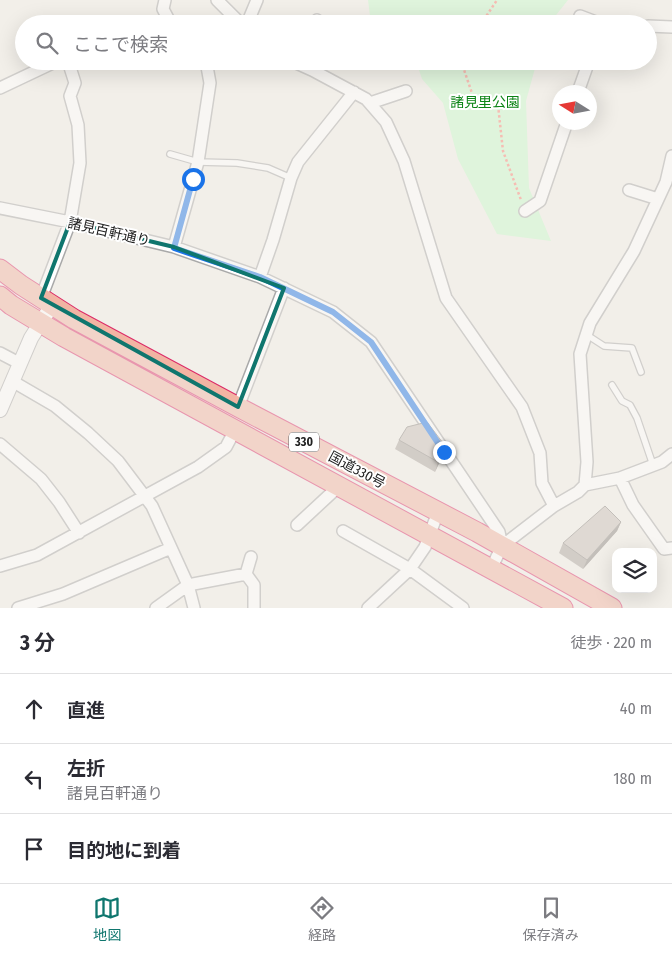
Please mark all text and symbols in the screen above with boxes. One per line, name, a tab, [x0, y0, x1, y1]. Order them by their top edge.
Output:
search box	[15, 15, 657, 70]
icon: search	[33, 29, 61, 57]
text: ここで検索	[73, 33, 168, 56]
north arrow	[552, 85, 597, 130]
park label: 諸見里公園	[450, 94, 520, 111]
route start	[182, 168, 205, 191]
street label: 諸見百軒通り	[66, 214, 152, 250]
road number: 330	[289, 432, 319, 452]
route end	[433, 441, 456, 464]
street label: 国道330号	[326, 448, 388, 492]
map controls	[612, 548, 657, 593]
button: layers	[612, 548, 657, 593]
text: 3 分	[20, 630, 55, 656]
text: 徒歩 · 220 m	[571, 633, 652, 652]
icon: ahead	[20, 695, 48, 723]
text: 直進	[67, 699, 105, 722]
text: 40 m	[620, 699, 652, 718]
text: 左折	[67, 757, 105, 780]
icon: left	[20, 765, 48, 793]
text: 180 m	[613, 769, 652, 788]
text: 諸見百軒通り	[67, 784, 163, 803]
icon: arrive	[20, 835, 48, 863]
text: 目的地に到着	[67, 839, 181, 862]
tab: 地図	[93, 894, 121, 944]
tab: 経路	[308, 894, 336, 944]
tab: 保存済み	[523, 894, 579, 944]

